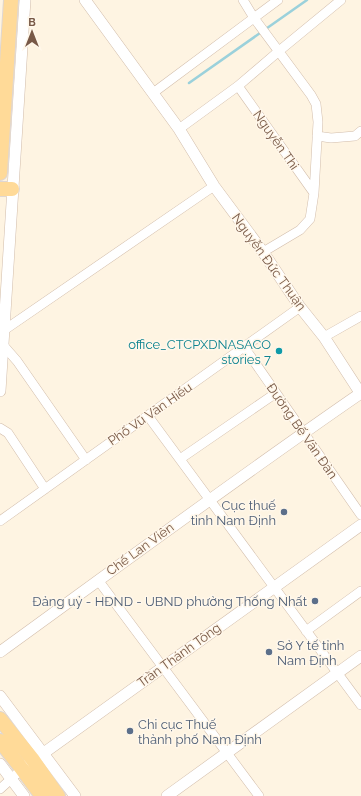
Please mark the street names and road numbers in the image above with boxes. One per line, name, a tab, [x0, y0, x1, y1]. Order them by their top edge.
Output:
street label: Nguyễn Thi	[250, 107, 302, 173]
street label: Nguyễn Đức Thuận	[229, 211, 309, 313]
street label: Phố Vũ Văn Hiếu	[105, 379, 195, 449]
street label: Đường Bế Văn Đàn	[263, 380, 341, 482]
street label: Chế Lan Viên	[103, 520, 177, 578]
street label: Trần Thánh Tông	[134, 620, 224, 690]

